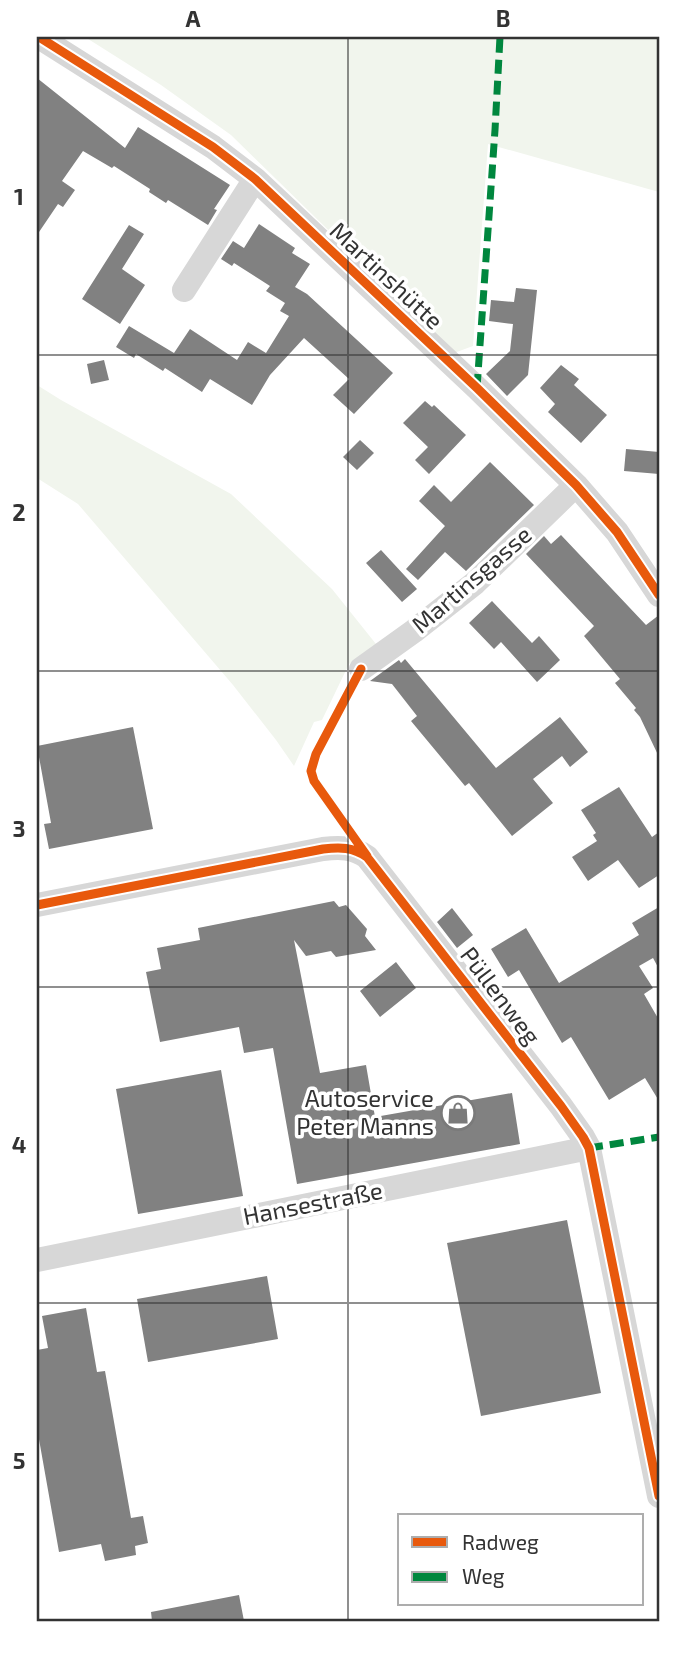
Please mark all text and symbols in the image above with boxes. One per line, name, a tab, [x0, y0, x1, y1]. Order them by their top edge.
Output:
text: A	[185, 4, 201, 32]
text: B	[496, 4, 510, 32]
text: 1	[14, 182, 24, 210]
street label: Martinshütte	[325, 215, 450, 335]
text: 2	[12, 498, 26, 526]
street label: Martinsgasse	[405, 519, 537, 639]
text: 3	[12, 814, 26, 842]
street label: Püllenweg	[455, 940, 547, 1050]
place label: Autoservice Peter Manns	[296, 1083, 434, 1140]
shop icon: Autoservice Peter Manns	[439, 1094, 477, 1132]
text: 4	[12, 1130, 26, 1158]
street label: Hansestraße	[241, 1175, 385, 1230]
text: 5	[13, 1446, 25, 1474]
legend	[398, 1514, 644, 1606]
text: Radweg	[462, 1529, 539, 1554]
text: Weg	[462, 1563, 505, 1588]

